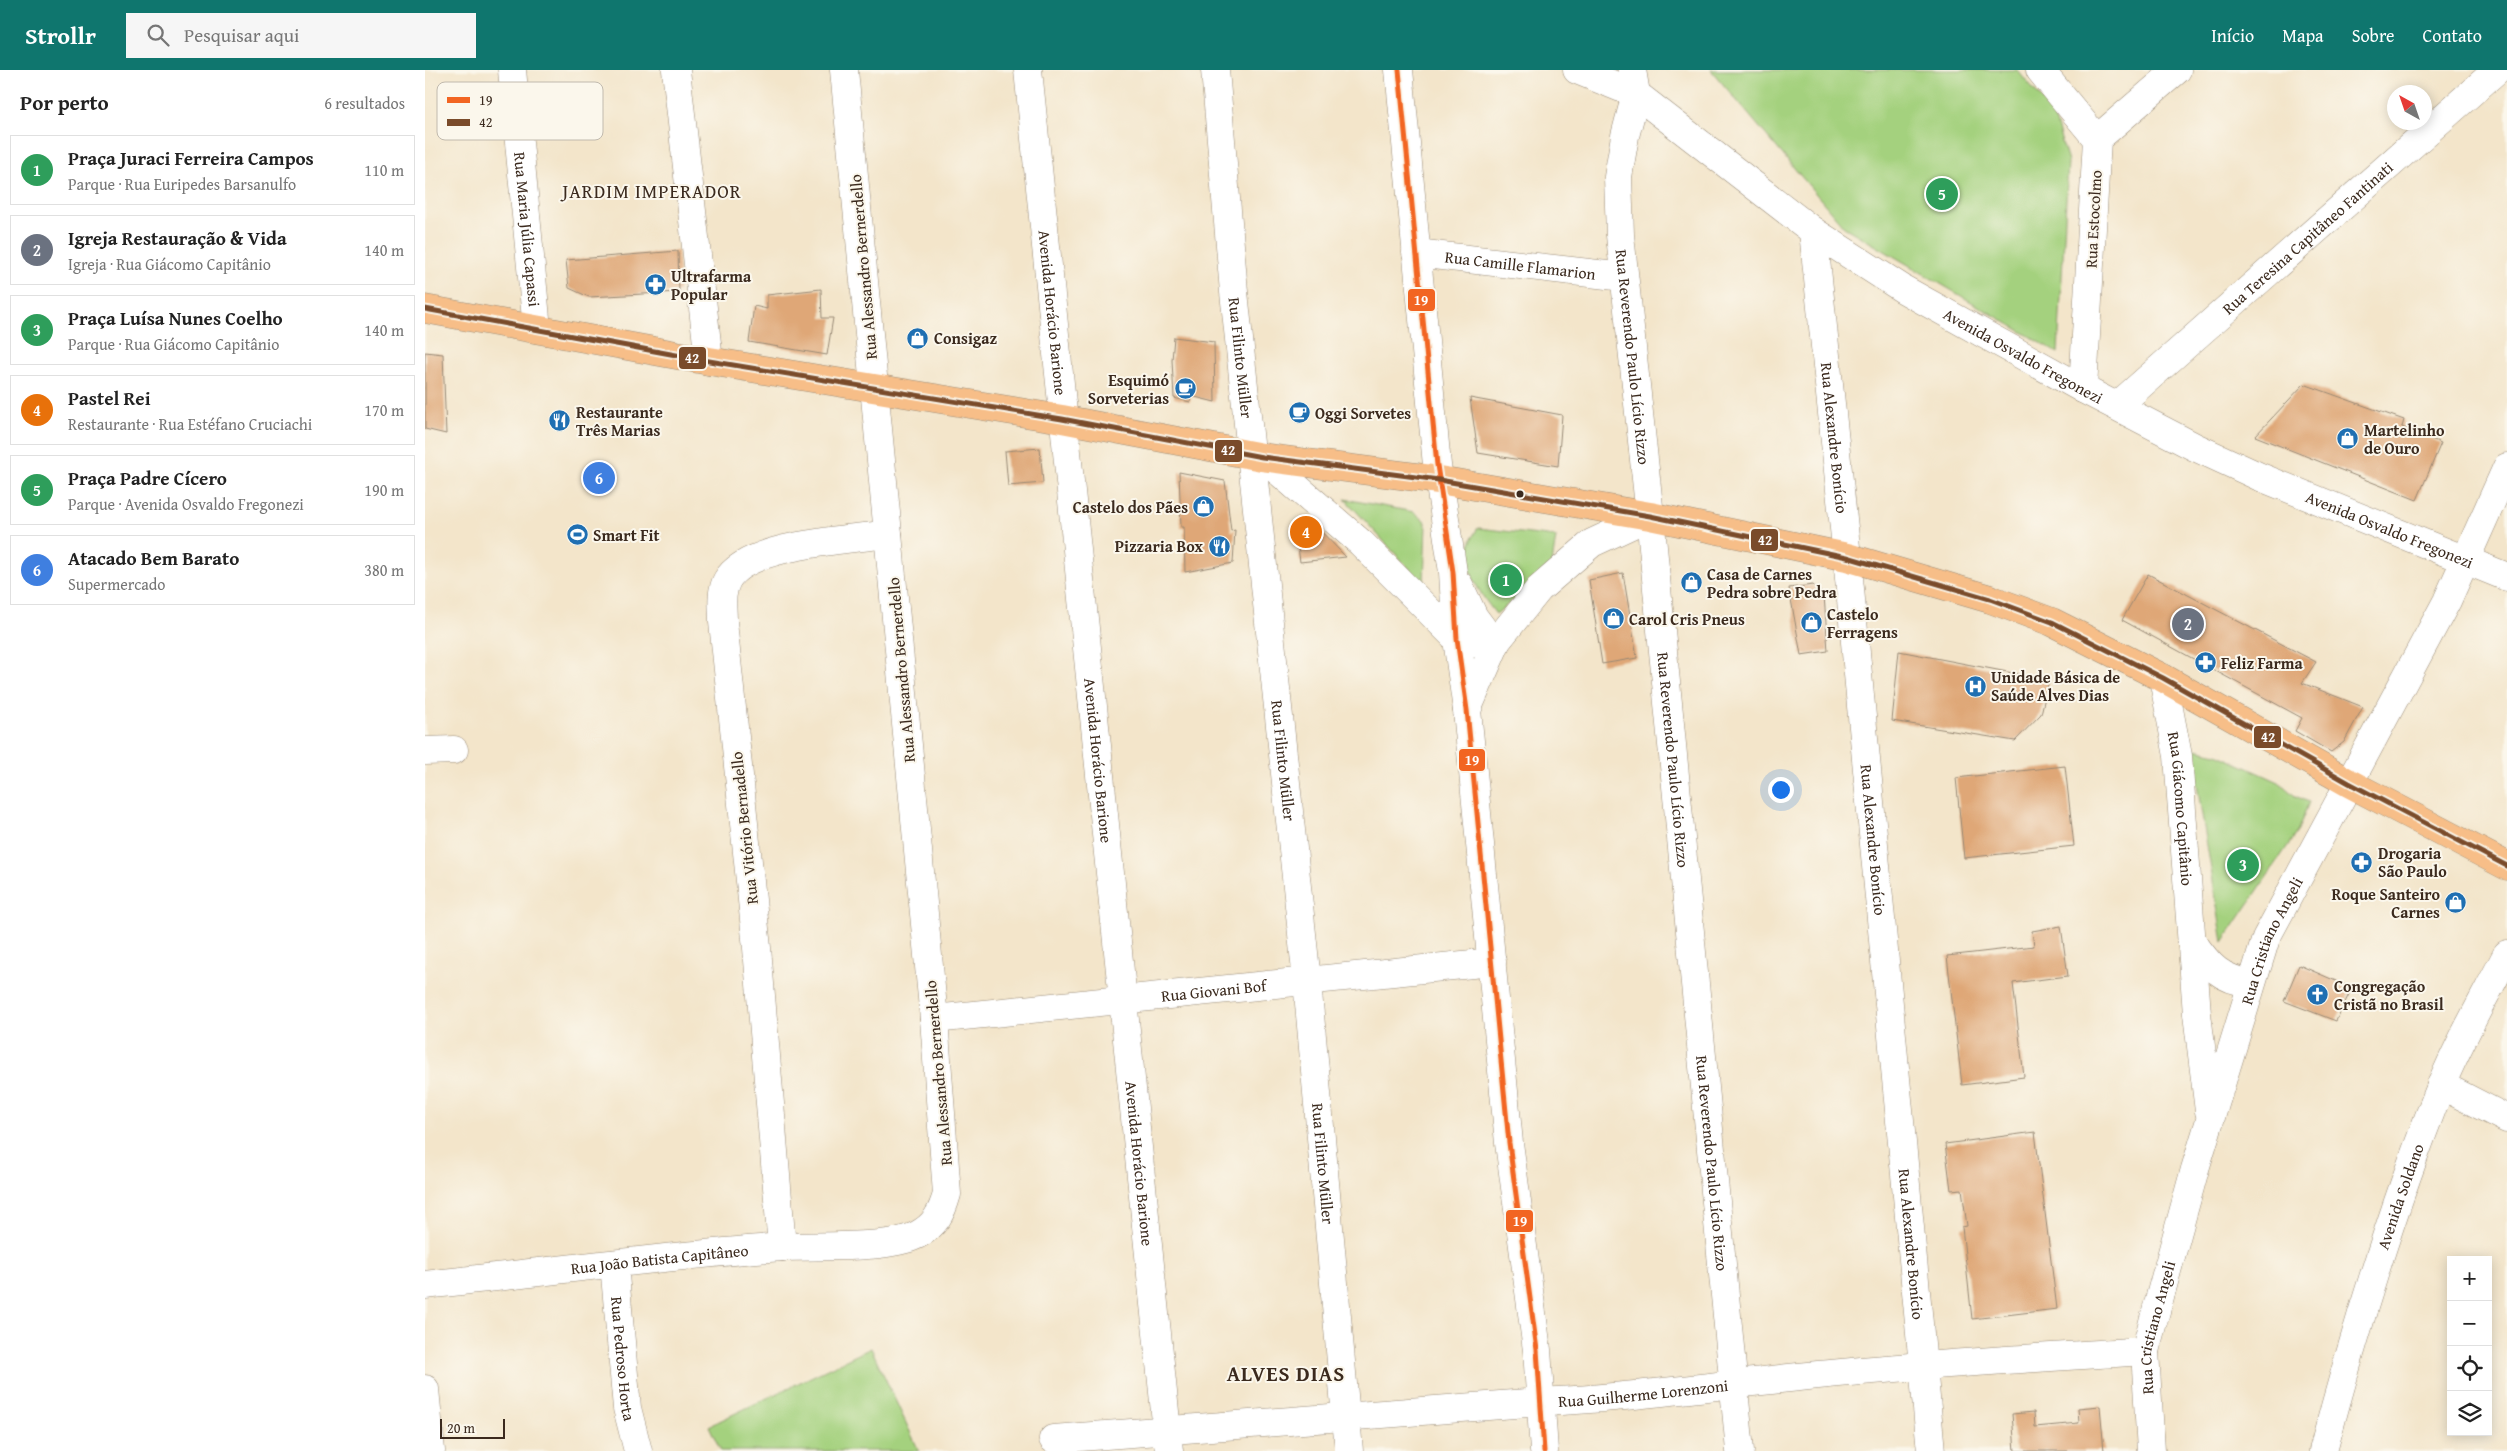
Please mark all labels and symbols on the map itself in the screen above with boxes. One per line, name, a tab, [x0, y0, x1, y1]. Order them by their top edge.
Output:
legend	[437, 82, 603, 140]
north arrow	[2387, 85, 2432, 130]
text: 19	[479, 90, 493, 110]
text: 42	[479, 112, 492, 132]
street label: Rua Maria Júlia Capassi	[508, 151, 547, 308]
street label: Rua Teresina Capitâneo Fantinati	[2217, 155, 2398, 320]
street label: Rua Estocolmo	[2078, 169, 2108, 269]
street label: Rua Alessandro Bernerdello	[843, 173, 883, 361]
pin: 5	[1926, 175, 1958, 213]
district label: JARDIM IMPERADOR	[560, 177, 742, 205]
street label: Avenida Horácio Barione	[1032, 229, 1073, 396]
street label: Rua Camille Flamarion	[1444, 244, 1597, 286]
street label: Rua Reverendo Paulo Lício Rizzo	[1610, 248, 1656, 466]
place label: Ultrafarma Popular	[671, 264, 752, 306]
pharmacy icon: Ultrafarma Popular	[643, 273, 667, 297]
line badge: 19	[1407, 288, 1436, 312]
text: 19	[1414, 290, 1428, 310]
street label: Rua Filinto Müller	[1223, 296, 1259, 420]
street label: Avenida Osvaldo Fregonezi	[1939, 302, 2108, 410]
shop icon: Consigaz	[906, 326, 930, 350]
place label: Consigaz	[934, 326, 997, 350]
line badge: 42	[678, 346, 707, 370]
text: 42	[685, 348, 699, 368]
street label: Rua Alexandre Bonício	[1815, 361, 1854, 515]
place label: Esquimó Sorveterias	[1088, 368, 1169, 410]
cafe icon: Esquimó Sorveterias	[1173, 377, 1197, 401]
place label: Restaurante Três Marias	[576, 400, 663, 442]
cafe icon: Oggi Sorvetes	[1287, 401, 1311, 425]
place label: Oggi Sorvetes	[1315, 401, 1411, 425]
restaurant icon: Restaurante Três Marias	[548, 409, 572, 433]
place label: Martelinho de Ouro	[2364, 418, 2445, 460]
shop icon: Martelinho de Ouro	[2336, 427, 2360, 451]
line badge: 42	[1214, 439, 1243, 463]
text: 42	[1221, 440, 1235, 460]
pin: 6	[583, 459, 615, 497]
street label: Avenida Osvaldo Fregonezi	[2302, 485, 2478, 574]
unlabelled marker	[1515, 489, 1525, 499]
place label: Castelo dos Pães	[1073, 495, 1188, 519]
shop icon: Castelo dos Pães	[1192, 495, 1216, 519]
pin: 4	[1290, 513, 1322, 551]
sports icon: Smart Fit	[565, 523, 589, 547]
place label: Smart Fit	[593, 523, 660, 547]
line badge: 42	[1750, 528, 1779, 552]
text: 42	[1758, 530, 1772, 550]
place label: Pizzaria Box	[1115, 534, 1204, 558]
restaurant icon: Pizzaria Box	[1207, 534, 1231, 558]
pin: 1	[1490, 561, 1522, 599]
place label: Casa de Carnes Pedra sobre Pedra	[1707, 562, 1837, 604]
shop icon: Casa de Carnes Pedra sobre Pedra	[1679, 571, 1703, 595]
street label: Rua Alessandro Bernerdello	[881, 576, 921, 764]
place label: Castelo Ferragens	[1827, 602, 1898, 644]
pin: 2	[2172, 605, 2204, 643]
shop icon: Carol Cris Pneus	[1601, 607, 1625, 631]
place label: Carol Cris Pneus	[1629, 607, 1745, 631]
shop icon: Castelo Ferragens	[1799, 611, 1823, 635]
street label: Rua Reverendo Paulo Lício Rizzo	[1651, 651, 1696, 869]
pharmacy icon: Feliz Farma	[2193, 651, 2217, 675]
place label: Feliz Farma	[2221, 651, 2303, 675]
place label: Unidade Básica de Saúde Alves Dias	[1991, 665, 2120, 707]
hospital icon: Unidade Básica de Saúde Alves Dias	[1963, 674, 1987, 698]
street label: Avenida Horácio Barione	[1078, 677, 1119, 844]
street label: Rua Filinto Müller	[1265, 699, 1302, 823]
line badge: 42	[2253, 725, 2282, 749]
text: 42	[2261, 727, 2275, 747]
street label: Rua Giácomo Capitânio	[2162, 729, 2200, 886]
line badge: 19	[1458, 748, 1486, 772]
street label: Rua Vitório Bernadello	[724, 750, 764, 906]
text: 19	[1465, 750, 1479, 770]
street label: Rua Alexandre Bonício	[1855, 763, 1893, 917]
your location	[1768, 777, 1794, 803]
place label: Drogaria São Paulo	[2378, 841, 2447, 883]
pin: 3	[2227, 846, 2259, 884]
pharmacy icon: Drogaria São Paulo	[2350, 850, 2374, 874]
street label: Rua Cristiano Angeli	[2234, 872, 2309, 1007]
place label: Roque Santeiro Carnes	[2332, 882, 2440, 924]
shop icon: Roque Santeiro Carnes	[2444, 891, 2468, 915]
street label: Rua Giovani Bof	[1160, 973, 1269, 1008]
place label: Congregação Cristã no Brasil	[2334, 974, 2444, 1016]
street label: Rua Alessandro Bernerdello	[918, 979, 958, 1167]
church icon: Congregação Cristã no Brasil	[2306, 983, 2330, 1007]
street label: Rua Reverendo Paulo Lício Rizzo	[1690, 1054, 1735, 1272]
street label: Avenida Horácio Barione	[1119, 1080, 1160, 1247]
street label: Rua Filinto Müller	[1306, 1102, 1341, 1226]
street label: Avenida Soldano	[2371, 1140, 2430, 1253]
street label: Rua Alexandre Bonício	[1893, 1168, 1931, 1321]
line badge: 19	[1505, 1209, 1534, 1233]
text: 19	[1513, 1211, 1527, 1231]
street label: Rua João Batista Capitâneo	[569, 1238, 749, 1280]
street label: Rua Cristiano Angeli	[2133, 1257, 2181, 1395]
street label: Rua Pedroso Horta	[605, 1295, 642, 1424]
district label: ALVES DIAS	[1227, 1358, 1345, 1389]
street label: Rua Guilherme Lorenzoni	[1557, 1373, 1730, 1413]
scale bar	[440, 1416, 505, 1439]

